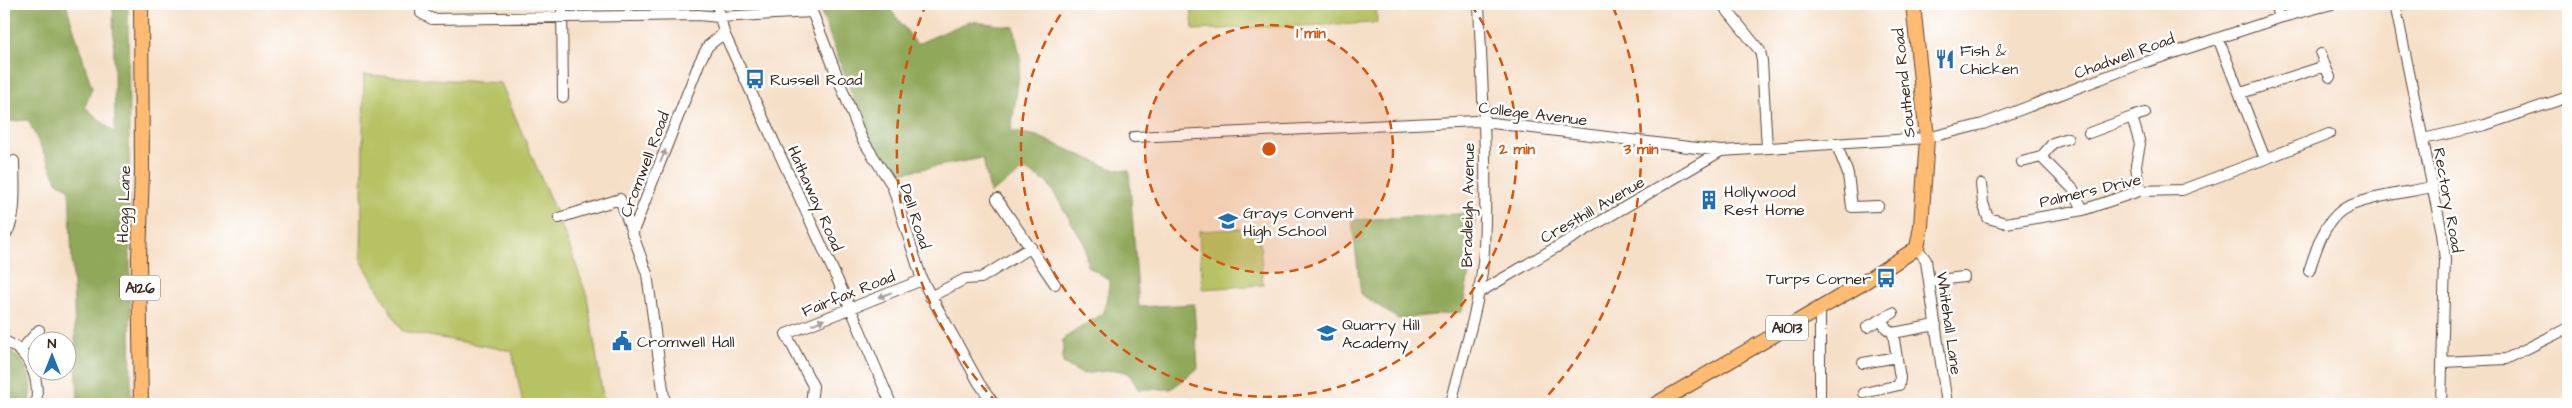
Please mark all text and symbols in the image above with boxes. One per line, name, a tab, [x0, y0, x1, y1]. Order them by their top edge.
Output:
text: 1 min	[1296, 23, 1326, 44]
street label: Southend Road	[1887, 27, 1921, 139]
street label: Chadwell Road	[2071, 28, 2178, 84]
place label: Fish & Chicken	[1960, 40, 2018, 80]
restaurant icon: Fish & Chicken	[1934, 48, 1956, 70]
bus stop icon: Russell Road	[744, 68, 766, 90]
place label: Russell Road	[770, 69, 862, 91]
street label: College Avenue	[1477, 96, 1589, 133]
street label: Cromwell Road	[615, 108, 675, 220]
text: 2 min	[1498, 139, 1536, 160]
text: 3 min	[1622, 139, 1659, 160]
centre of rings	[1260, 140, 1278, 158]
street label: Hathaway Road	[781, 142, 848, 255]
street label: Bradleigh Avenue	[1456, 142, 1481, 268]
street label: Rectory Road	[2427, 146, 2468, 255]
one-way arrow	[659, 149, 667, 163]
street label: Hogg Lane	[112, 165, 137, 243]
street label: Palmers Drive	[2037, 169, 2144, 213]
street label: Cresthill Avenue	[1536, 171, 1649, 249]
street label: Dell Road	[894, 181, 936, 252]
place label: Hollywood Rest Home	[1724, 181, 1805, 221]
building icon: Hollywood Rest Home	[1698, 189, 1720, 211]
place label: Grays Convent High School	[1243, 202, 1355, 243]
school or university icon: Grays Convent High School	[1217, 210, 1239, 232]
street label: Fairfax Road	[798, 265, 898, 323]
bus stop icon: Turps Corner	[1875, 267, 1897, 289]
place label: Turps Corner	[1766, 268, 1871, 290]
street label: Whitehall Lane	[1931, 270, 1967, 376]
road number: A126	[120, 276, 160, 300]
one-way arrow	[877, 291, 892, 299]
place label: Quarry Hill Academy	[1342, 314, 1420, 355]
road number: A1013	[1766, 316, 1808, 340]
one-way arrow	[811, 317, 825, 325]
school or university icon: Quarry Hill Academy	[1316, 322, 1338, 344]
north arrow	[28, 330, 78, 380]
public building icon: Cromwell Hall	[611, 330, 633, 352]
place label: Cromwell Hall	[637, 331, 735, 353]
text: N	[48, 334, 57, 354]

